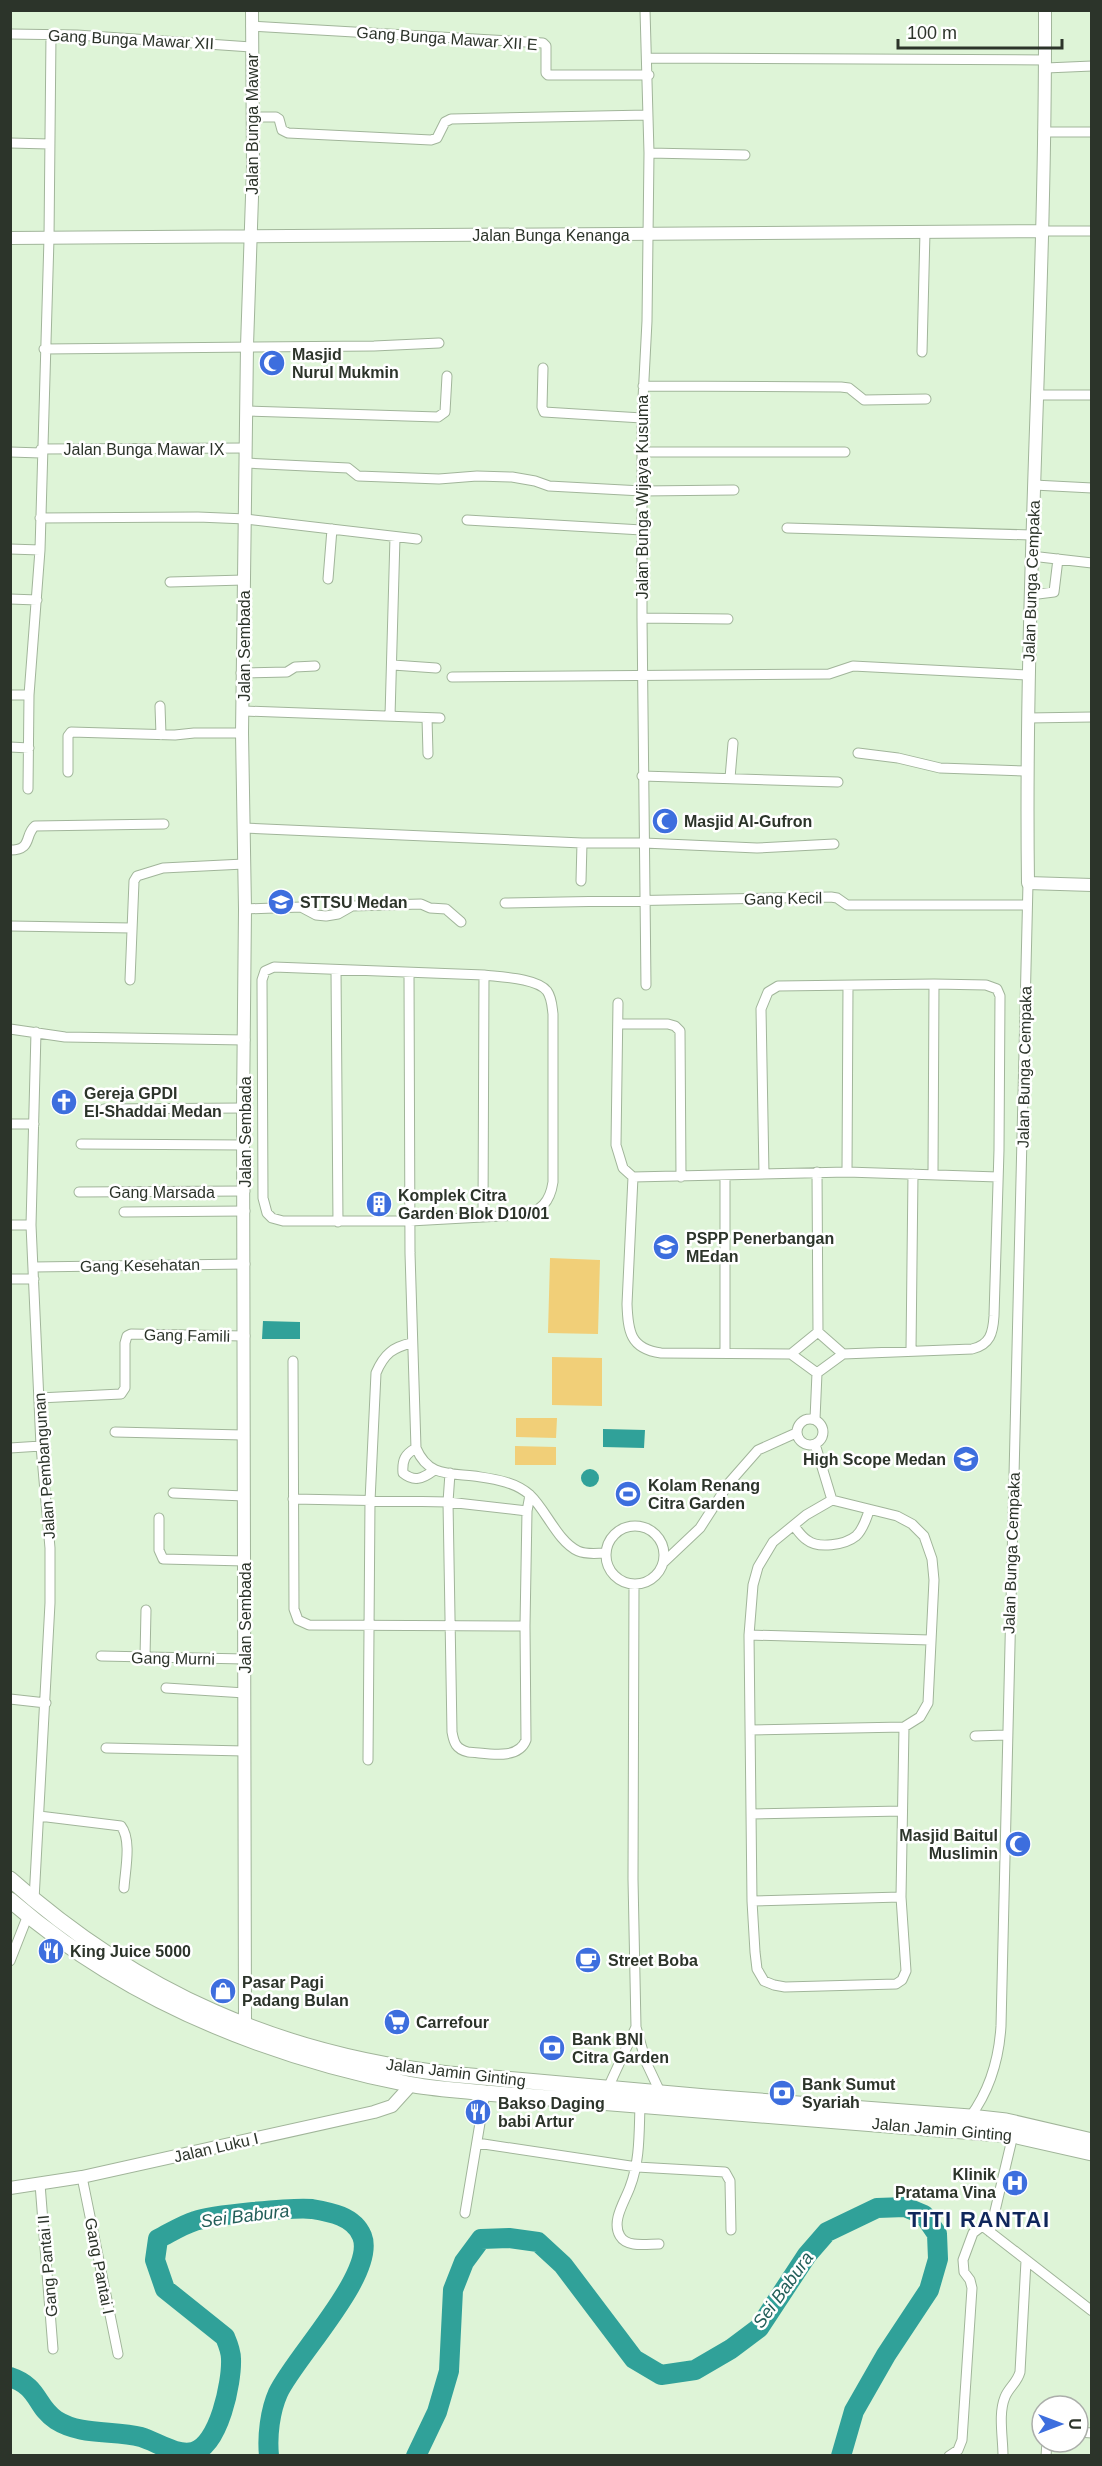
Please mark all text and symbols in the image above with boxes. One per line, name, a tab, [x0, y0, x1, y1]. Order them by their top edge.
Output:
scale bar	[898, 12, 1062, 50]
text: 100 m	[907, 23, 957, 43]
street label: Gang Bunga Mawar XII E	[356, 24, 538, 53]
street label: Gang Bunga Mawar XII	[47, 27, 214, 52]
street label: Jalan Bunga Mawar	[244, 53, 261, 195]
street label: Jalan Bunga Kenanga	[472, 227, 630, 244]
place label: Masjid Nurul Mukmin	[292, 346, 399, 381]
mosque icon: Masjid Nurul Mukmin	[257, 348, 287, 378]
street label: Jalan Bunga Wijaya Kusuma	[634, 395, 651, 599]
street label: Jalan Bunga Mawar IX	[64, 441, 225, 458]
street label: Jalan Bunga Cempaka	[1020, 500, 1043, 662]
street label: Jalan Sembada	[236, 590, 253, 702]
mosque icon: Masjid Al-Gufron	[650, 806, 680, 836]
place label: Masjid Al-Gufron	[684, 813, 812, 830]
school or university icon: STTSU Medan	[266, 887, 296, 917]
street label: Gang Kecil	[744, 889, 822, 908]
place label: STTSU Medan	[300, 894, 408, 911]
street label: Jalan Bunga Cempaka	[1015, 986, 1034, 1148]
street label: Jalan Sembada	[237, 1076, 254, 1188]
place label: Gereja GPDI El-Shaddai Medan	[84, 1085, 222, 1120]
church icon: Gereja GPDI El-Shaddai Medan	[49, 1087, 79, 1117]
street label: Gang Marsada	[109, 1184, 215, 1201]
place label: Komplek Citra Garden Blok D10/01	[398, 1187, 549, 1222]
building icon: Komplek Citra Garden Blok D10/01	[364, 1189, 394, 1219]
place label: PSPP Penerbangan MEdan	[686, 1230, 834, 1265]
school or university icon: PSPP Penerbangan MEdan	[651, 1232, 681, 1262]
street label: Gang Kesehatan	[80, 1256, 200, 1275]
street label: Gang Famili	[144, 1326, 230, 1345]
street label: Jalan Pembangunan	[31, 1392, 58, 1540]
school or university icon: High Scope Medan	[951, 1444, 981, 1474]
place label: High Scope Medan	[803, 1451, 946, 1468]
street label: Jalan Bunga Cempaka	[1000, 1472, 1023, 1634]
place label: Kolam Renang Citra Garden	[648, 1477, 760, 1512]
sports icon: Kolam Renang Citra Garden	[613, 1479, 643, 1509]
street label: Jalan Sembada	[237, 1562, 254, 1674]
street label: Gang Murni	[131, 1649, 215, 1668]
place label: Masjid Baitul Muslimin	[899, 1827, 998, 1862]
mosque icon: Masjid Baitul Muslimin	[1003, 1829, 1033, 1859]
restaurant icon: King Juice 5000	[36, 1936, 66, 1966]
place label: King Juice 5000	[70, 1943, 191, 1960]
cafe icon: Street Boba	[573, 1945, 603, 1975]
place label: Street Boba	[608, 1952, 698, 1969]
place label: Pasar Pagi Padang Bulan	[242, 1974, 349, 2009]
shop icon: Pasar Pagi Padang Bulan	[208, 1976, 238, 2006]
supermarket icon: Carrefour	[382, 2007, 412, 2037]
place label: Carrefour	[416, 2014, 489, 2031]
place label: Bank BNI Citra Garden	[572, 2031, 669, 2066]
bank icon: Bank BNI Citra Garden	[537, 2033, 567, 2063]
street label: Jalan Jamin Ginting	[385, 2055, 527, 2089]
place label: Bank Sumut Syariah	[802, 2076, 896, 2111]
bank icon: Bank Sumut Syariah	[767, 2078, 797, 2108]
place label: Bakso Daging babi Artur	[498, 2095, 605, 2130]
restaurant icon: Bakso Daging babi Artur	[463, 2097, 493, 2127]
street label: Jalan Jamin Ginting	[871, 2115, 1013, 2144]
street label: Jalan Luku I	[172, 2130, 260, 2165]
place label: Klinik Pratama Vina	[895, 2166, 996, 2201]
hospital icon: Klinik Pratama Vina	[1000, 2168, 1030, 2198]
water label: Sei Babura	[200, 2201, 290, 2231]
district label: TITI RANTAI	[907, 2207, 1051, 2232]
street label: Gang Pantai II	[35, 2214, 60, 2318]
street label: Gang Pantai I	[82, 2216, 117, 2316]
water label: Sei Babura	[749, 2248, 817, 2332]
north arrow	[1030, 2394, 1090, 2454]
text: U	[1066, 2418, 1083, 2430]

